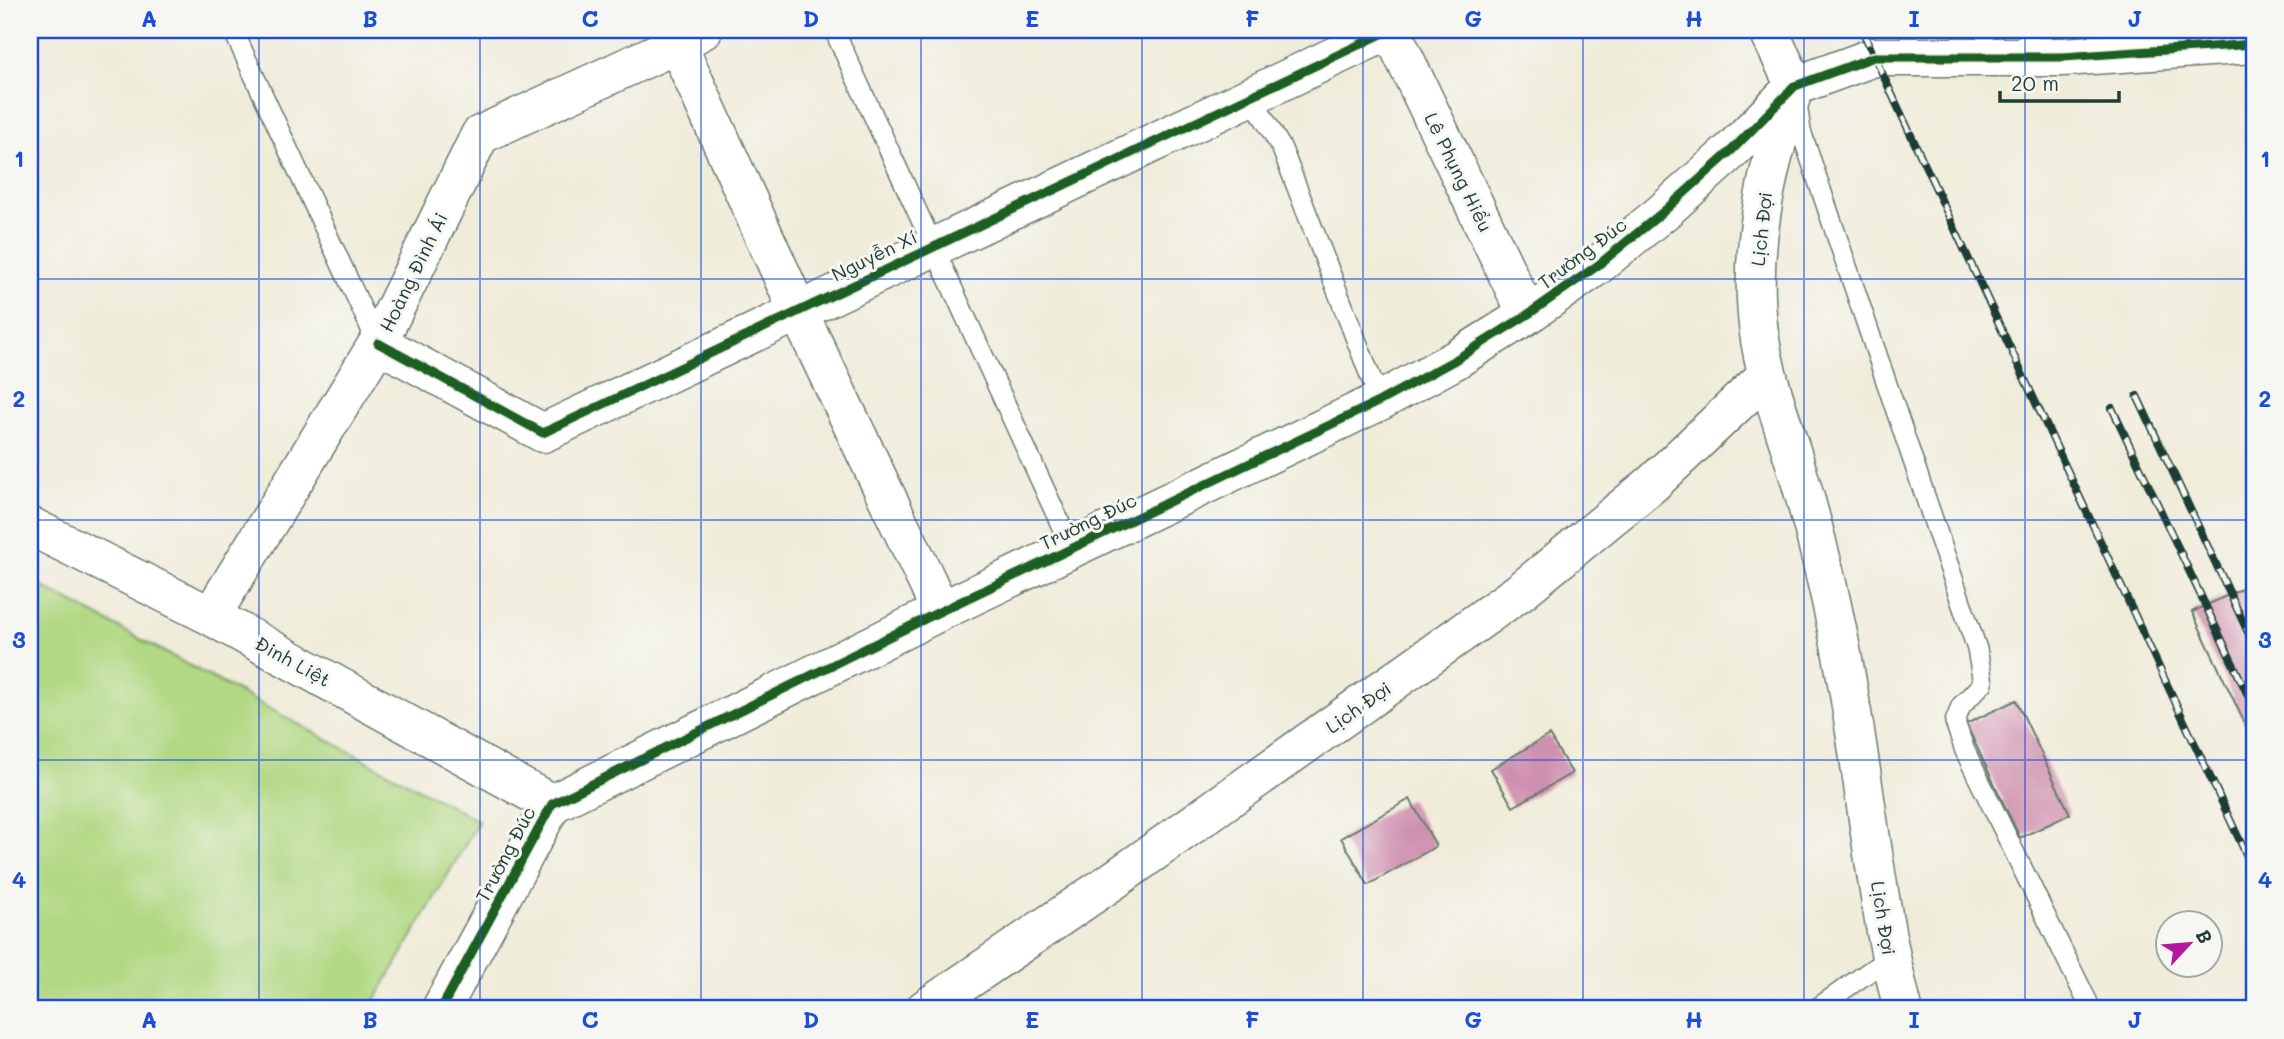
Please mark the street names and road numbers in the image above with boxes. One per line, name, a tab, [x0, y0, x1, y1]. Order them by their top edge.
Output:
street label: Lê Phụng Hiểu	[1419, 108, 1499, 236]
street label: Lịch Đợi	[1745, 191, 1777, 267]
street label: Hoàng Đình Ái	[373, 208, 453, 336]
street label: Trường Đúc	[1533, 212, 1631, 294]
street label: Nguyễn Xí	[827, 224, 921, 286]
street label: Trường Đúc	[1035, 487, 1141, 555]
street label: Đinh Liệt	[251, 630, 335, 692]
street label: Lịch Đợi	[1320, 675, 1396, 739]
street label: Trường Đúc	[469, 802, 541, 906]
street label: Lịch Đợi	[1866, 879, 1902, 957]

